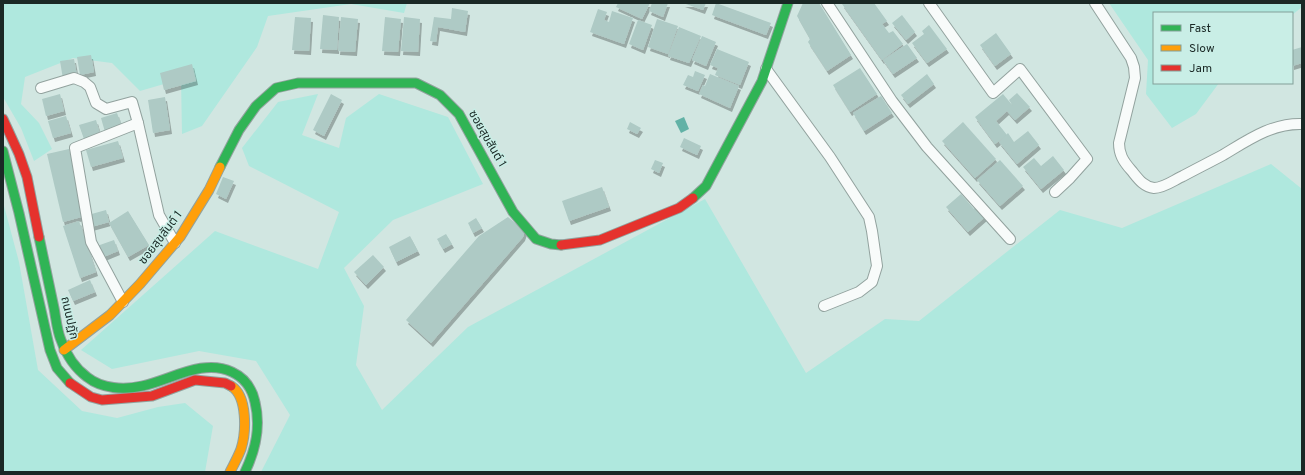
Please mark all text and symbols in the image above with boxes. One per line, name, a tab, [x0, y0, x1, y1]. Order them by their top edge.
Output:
legend	[1153, 12, 1293, 84]
text: Fast	[1189, 21, 1211, 37]
text: Slow	[1189, 41, 1215, 57]
text: Jam	[1189, 61, 1212, 77]
street label: ซอยสุขสันต์ 1	[464, 108, 510, 170]
street label: ซอยสุขสันต์ 1	[136, 208, 186, 268]
street label: ถนนปฏัก	[56, 295, 82, 341]

